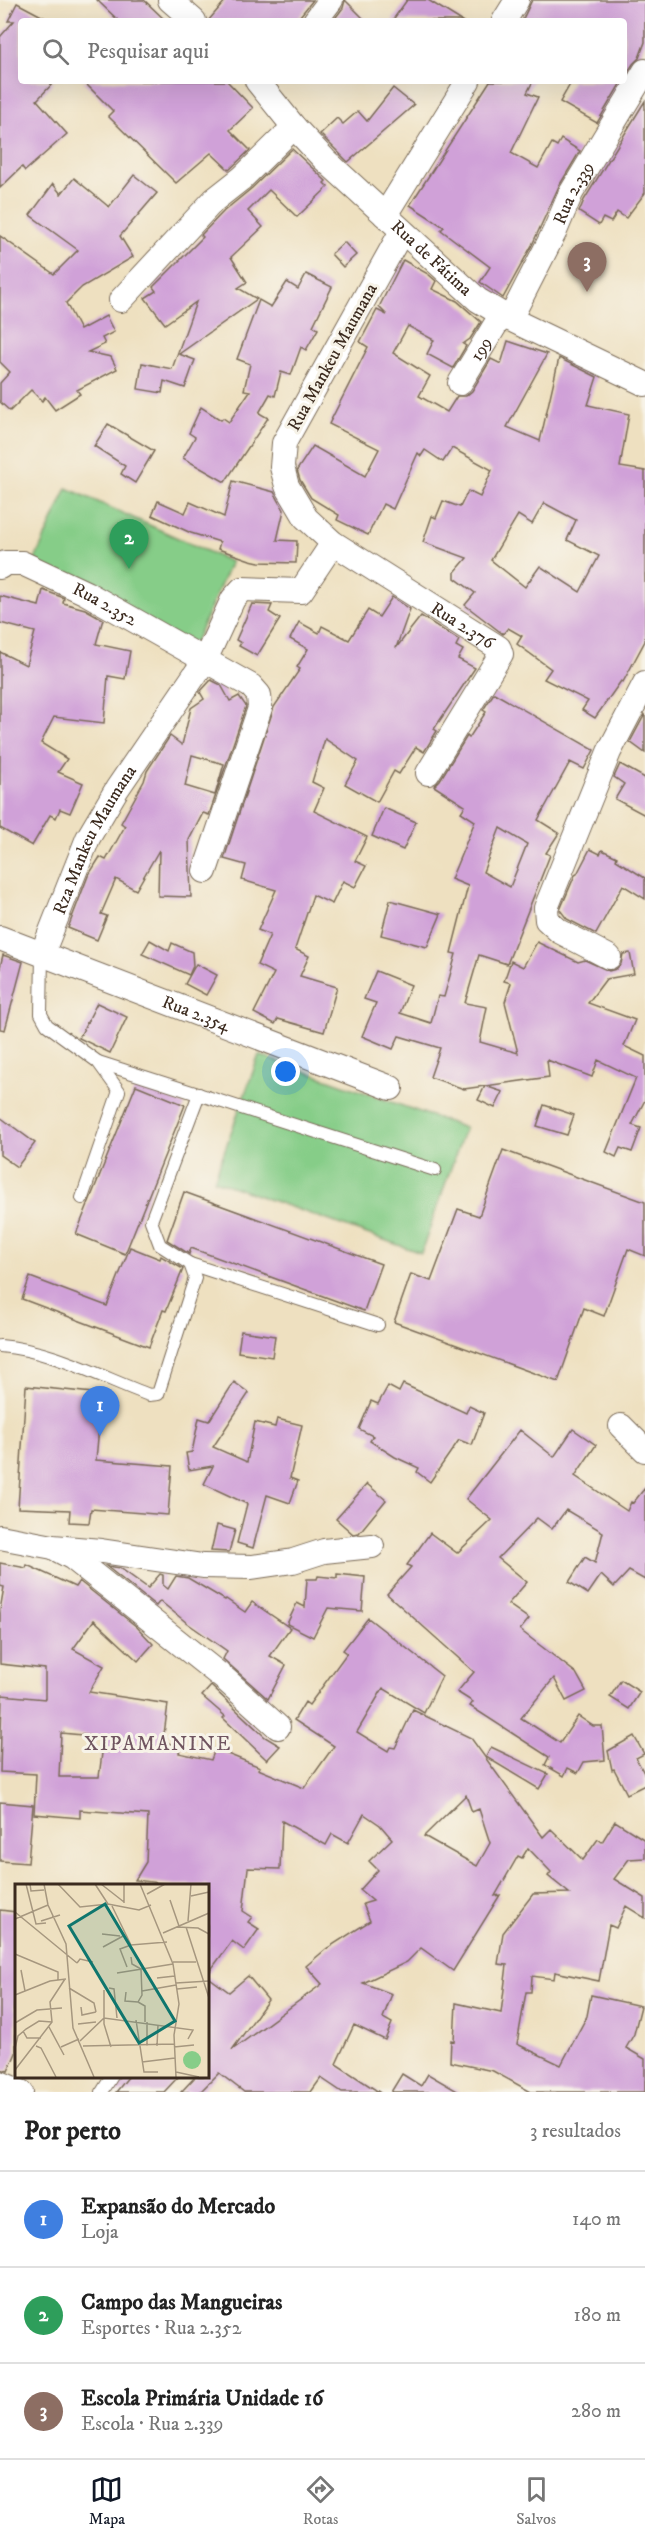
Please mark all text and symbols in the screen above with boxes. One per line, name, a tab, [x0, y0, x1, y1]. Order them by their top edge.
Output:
search box	[18, 18, 627, 84]
icon: search	[39, 35, 72, 68]
text: Pesquisar aqui	[87, 38, 209, 65]
street label: Rua 2.339	[549, 158, 599, 228]
street label: Rua de Fátima	[386, 216, 476, 301]
pin: 3	[568, 242, 606, 292]
street label: Rua Mankeu Maumana	[283, 279, 383, 435]
street label: 199	[466, 333, 497, 366]
pin: 2	[110, 520, 148, 569]
street label: Rua 2.352	[69, 578, 141, 632]
street label: Rua 2.376	[426, 598, 499, 655]
street label: Rza Mankeu Maumana	[49, 761, 142, 918]
street label: Rua 2.354	[159, 991, 233, 1037]
your location	[271, 1057, 300, 1086]
pin: 1	[80, 1386, 120, 1436]
district label: XIPAMANINE	[84, 1732, 232, 1757]
inset map	[15, 1884, 208, 2077]
text: Por perto	[24, 2115, 121, 2148]
text: 3 resultados	[530, 2119, 621, 2144]
text: Expansão do Mercado	[81, 2193, 275, 2220]
text: 1	[40, 2207, 47, 2232]
text: 140 m	[572, 2207, 621, 2232]
text: Loja	[81, 2220, 118, 2245]
text: Campo das Mangueiras	[81, 2289, 282, 2316]
text: 2	[39, 2303, 48, 2328]
text: 180 m	[574, 2303, 621, 2328]
text: Esportes · Rua 2.352	[81, 2316, 242, 2341]
text: Escola Primária Unidade 16	[81, 2385, 323, 2412]
text: 3	[40, 2399, 47, 2424]
text: 280 m	[571, 2399, 621, 2424]
text: Escola · Rua 2.339	[81, 2412, 224, 2437]
tab: Mapa	[89, 2473, 125, 2529]
tab: Rotas	[303, 2473, 338, 2529]
tab: Salvos	[516, 2473, 556, 2529]

